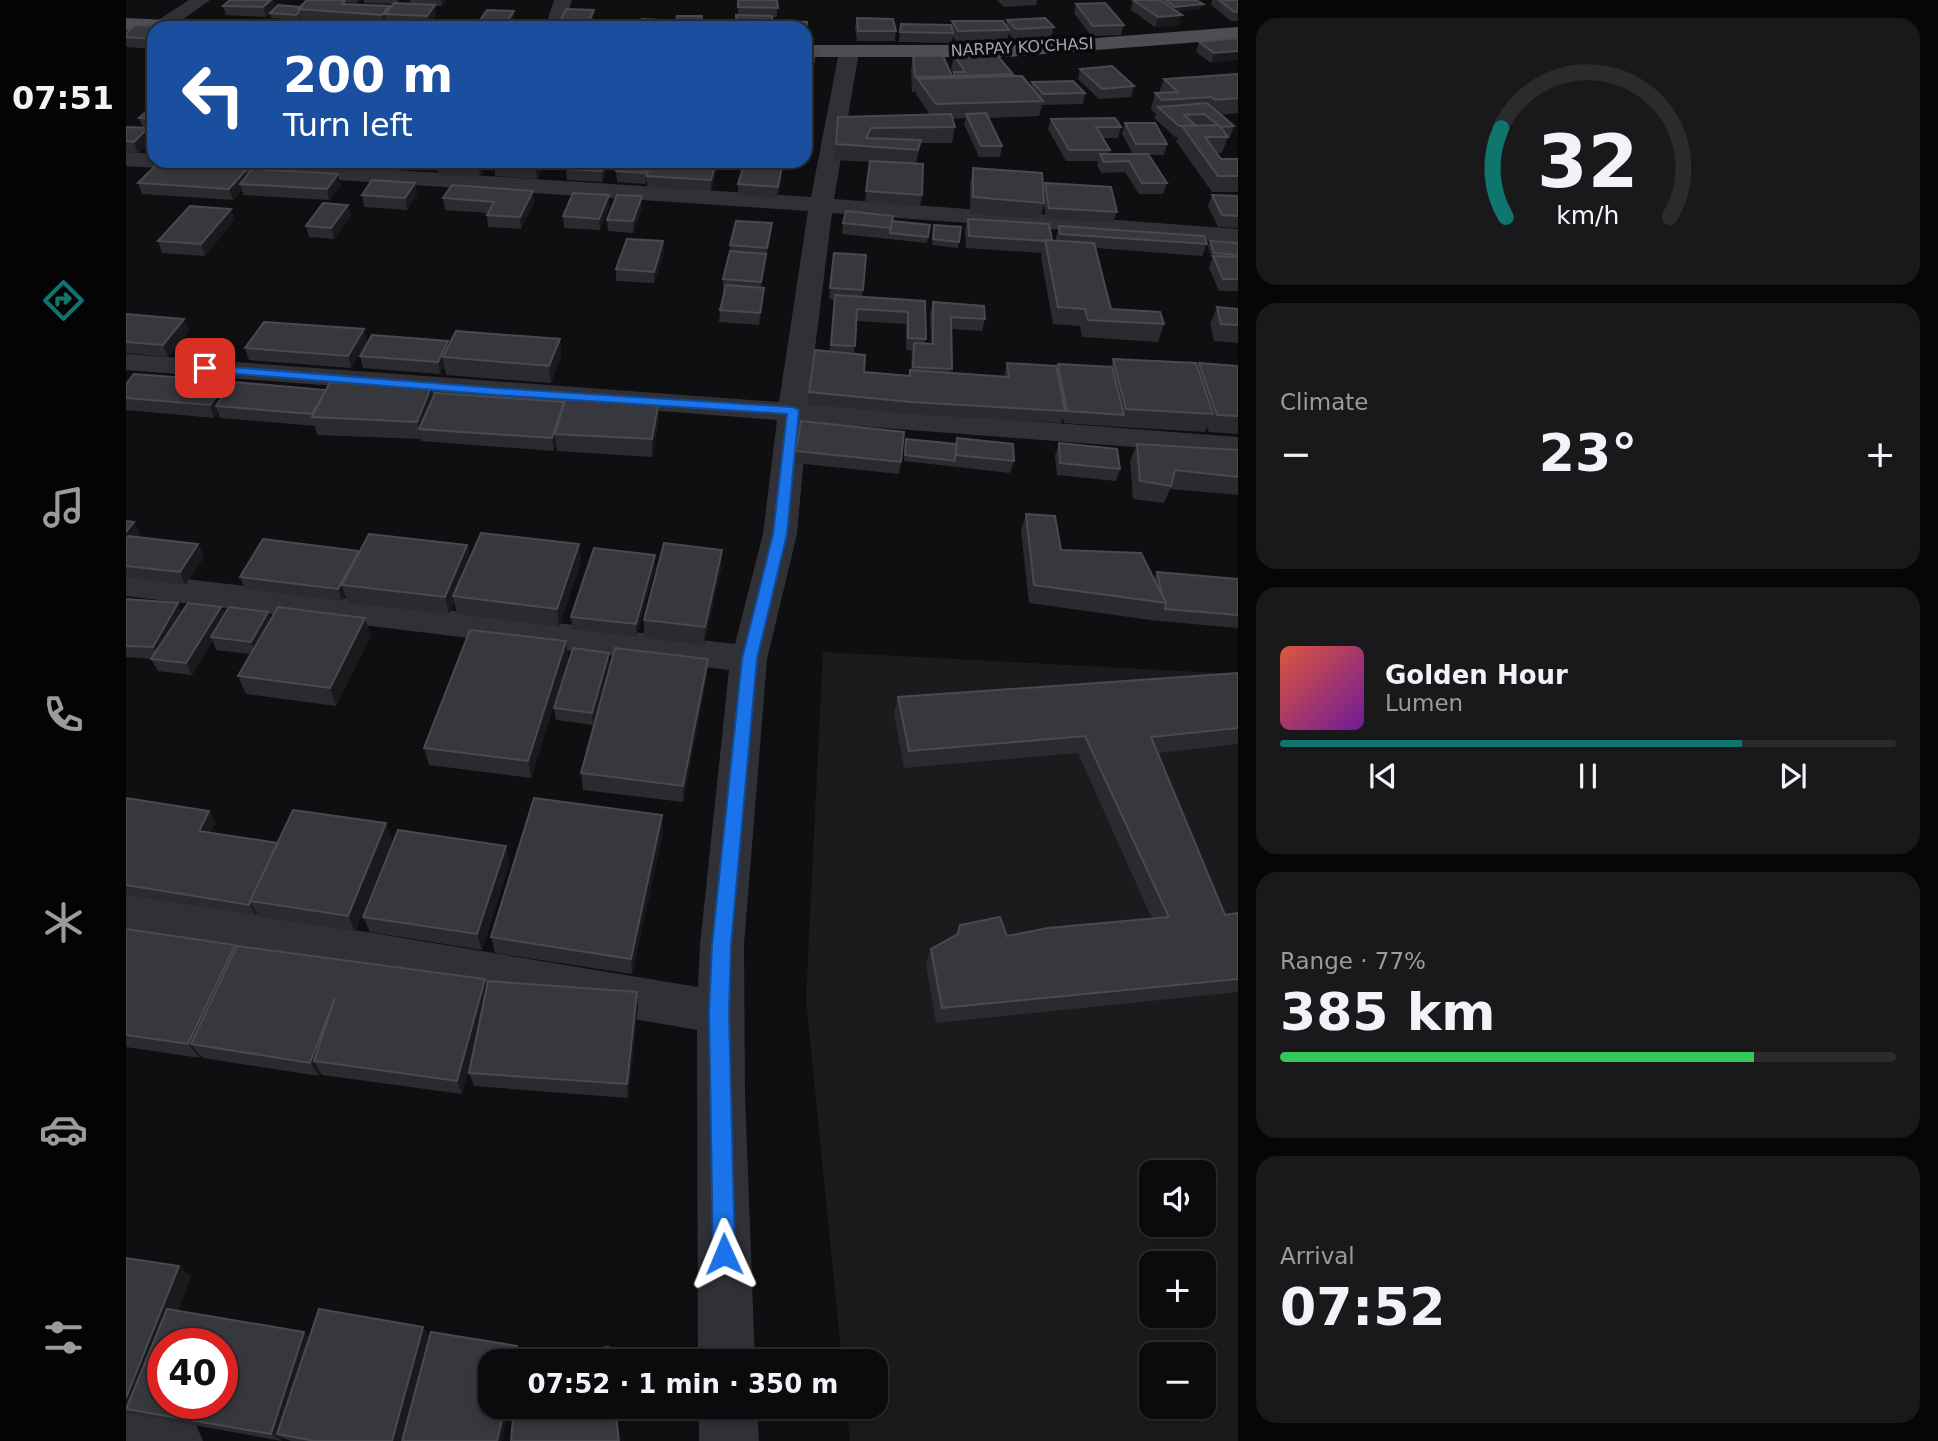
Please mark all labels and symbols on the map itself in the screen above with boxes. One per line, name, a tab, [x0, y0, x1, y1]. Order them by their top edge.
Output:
street label: NARPAY KO'CHASI	[950, 34, 1094, 60]
pin	[175, 338, 235, 398]
position arrow	[687, 1217, 761, 1291]
speed limit sign: 40	[147, 1328, 238, 1419]

